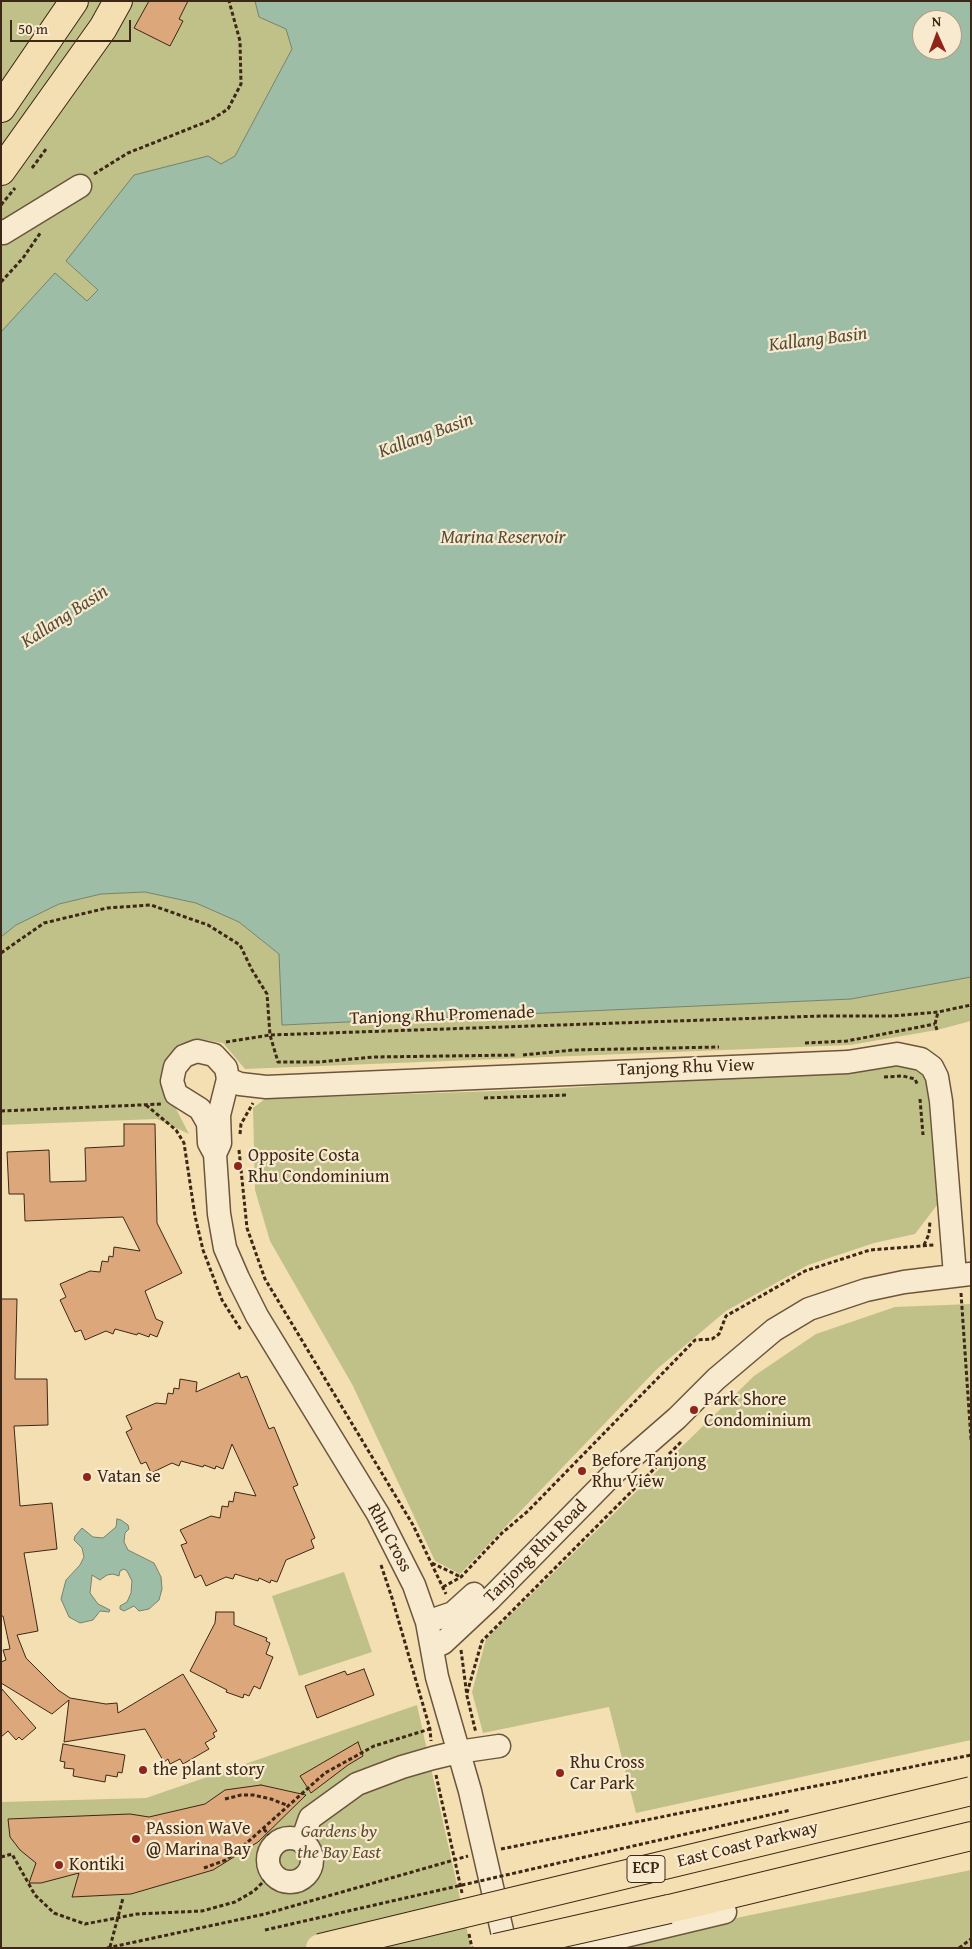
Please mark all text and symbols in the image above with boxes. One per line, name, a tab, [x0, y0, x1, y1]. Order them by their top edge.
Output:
scale bar	[12, 10, 134, 42]
north arrow	[912, 10, 962, 60]
text: N	[931, 11, 942, 31]
text: 50 m	[18, 18, 48, 39]
water label: Kallang Basin	[767, 323, 869, 357]
water label: Kallang Basin	[376, 408, 476, 464]
water label: Marina Reservoir	[440, 527, 566, 549]
water label: Kallang Basin	[17, 580, 113, 654]
street label: Tanjong Rhu Promenade	[349, 1002, 535, 1030]
street label: Tanjong Rhu View	[617, 1055, 755, 1081]
place label: Opposite Costa Rhu Condominium	[248, 1145, 389, 1188]
marker: Opposite Costa Rhu Condominium	[232, 1160, 244, 1172]
place label: Park Shore Condominium	[704, 1389, 811, 1432]
marker: Park Shore Condominium	[688, 1404, 700, 1416]
place label: Before Tanjong Rhu View	[592, 1450, 706, 1492]
marker: Before Tanjong Rhu View	[576, 1465, 588, 1477]
place label: Vatan se	[97, 1466, 161, 1488]
marker: Vatan se	[81, 1471, 93, 1483]
street label: Tanjong Rhu Road	[480, 1496, 592, 1608]
street label: Rhu Cross	[362, 1500, 416, 1576]
place label: Rhu Cross Car Park	[570, 1752, 645, 1795]
place label: the plant story	[153, 1759, 265, 1781]
marker: the plant story	[137, 1764, 149, 1776]
marker: Rhu Cross Car Park	[554, 1767, 566, 1779]
street label: East Coast Parkway	[675, 1817, 821, 1873]
place label: PAssion WaVe @ Marina Bay	[146, 1818, 251, 1860]
park label: Gardens by the Bay East	[297, 1821, 381, 1864]
marker: PAssion WaVe @ Marina Bay	[130, 1833, 142, 1845]
place label: Kontiki	[69, 1854, 125, 1876]
road number: ECP	[627, 1856, 665, 1882]
marker: Kontiki	[53, 1859, 65, 1871]

